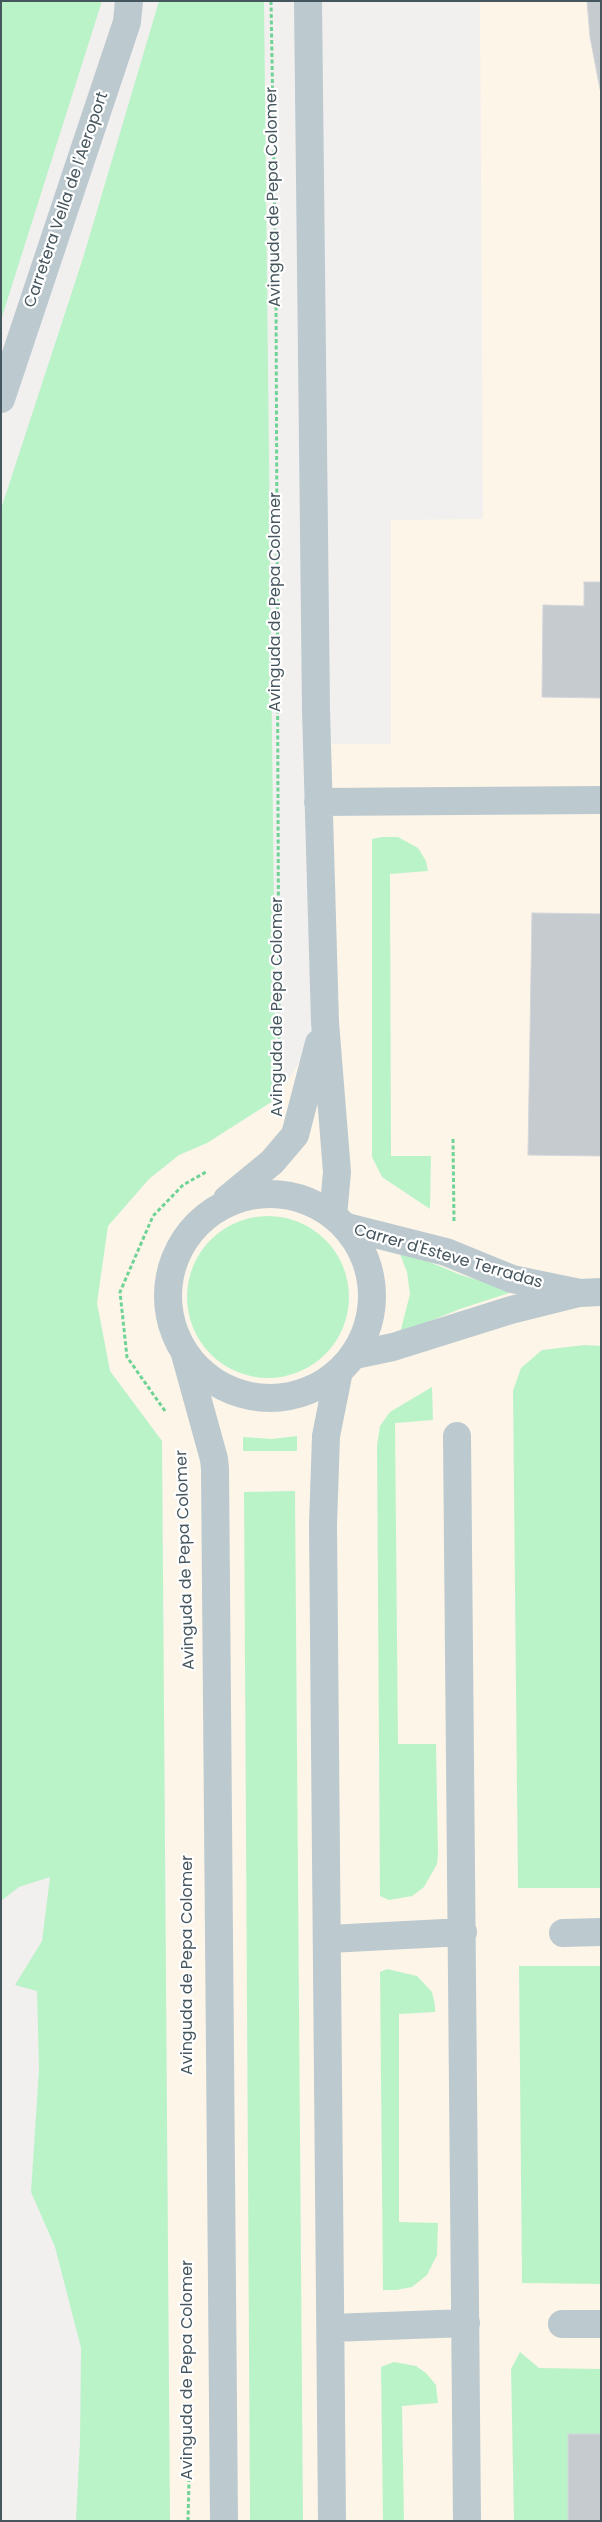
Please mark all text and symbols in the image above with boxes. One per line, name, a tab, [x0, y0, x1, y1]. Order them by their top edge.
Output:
street label: Avinguda de Pepa Colomer	[262, 87, 286, 307]
street label: Carretera Vella de l'Aeroport	[21, 90, 113, 310]
street label: Avinguda de Pepa Colomer	[266, 492, 286, 712]
street label: Avinguda de Pepa Colomer	[268, 897, 288, 1117]
street label: Carrer d'Esteve Terradas	[351, 1221, 545, 1293]
street label: Avinguda de Pepa Colomer	[173, 1450, 199, 1670]
street label: Avinguda de Pepa Colomer	[178, 1855, 198, 2075]
street label: Avinguda de Pepa Colomer	[178, 2260, 198, 2480]

